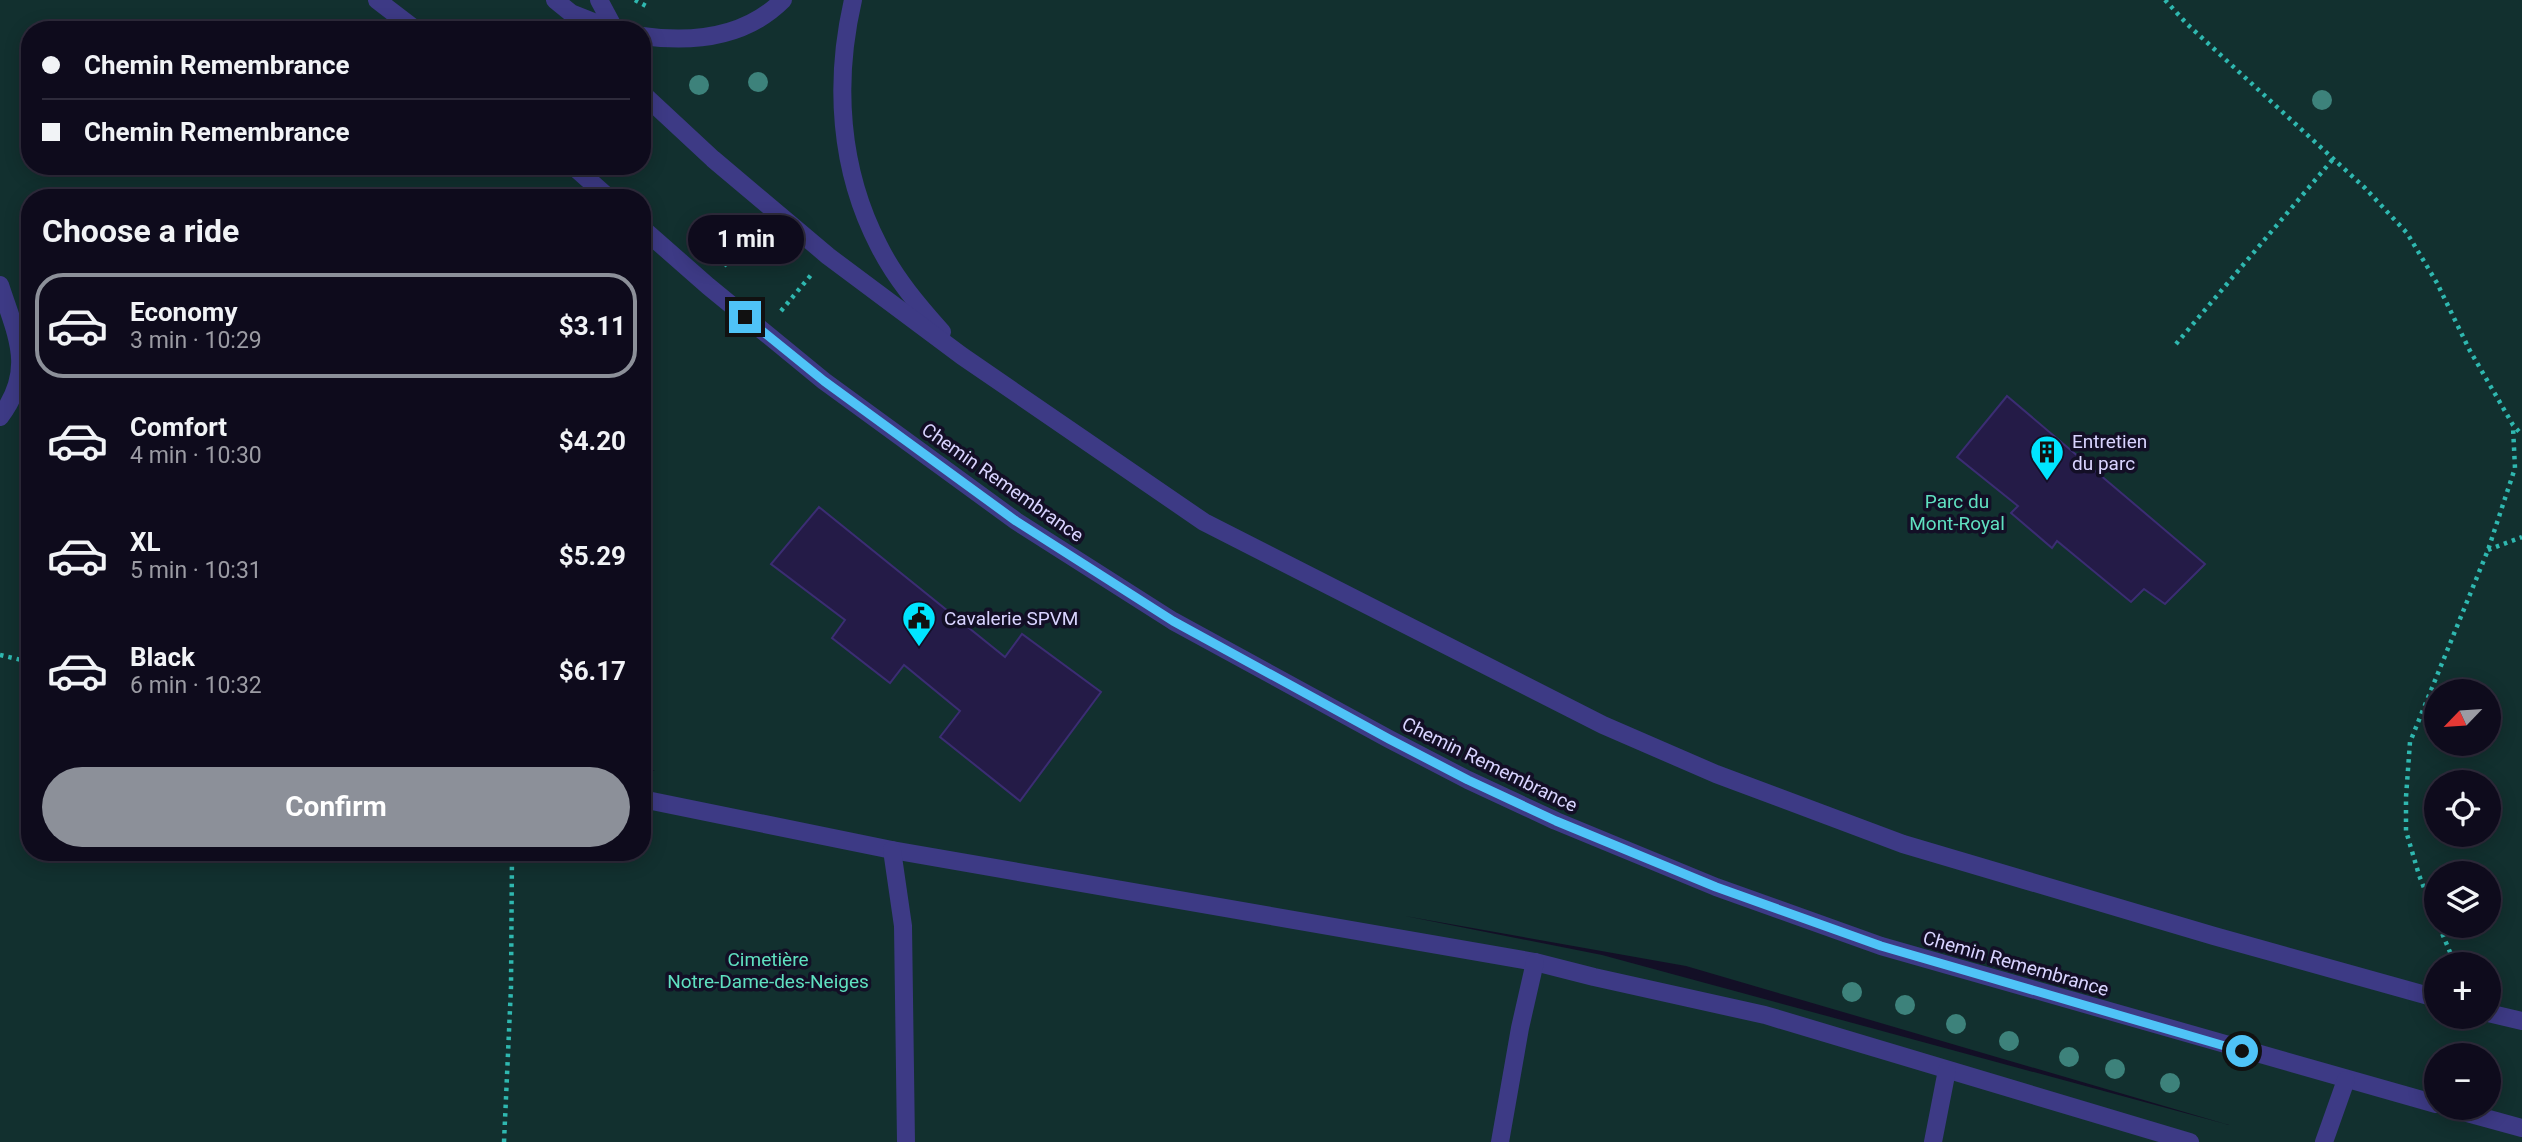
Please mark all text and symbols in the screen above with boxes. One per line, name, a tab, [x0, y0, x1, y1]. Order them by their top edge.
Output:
text: Chemin Remembrance	[84, 50, 350, 80]
text: Chemin Remembrance	[84, 117, 350, 147]
text: Choose a ride	[42, 212, 239, 250]
callout: 1 min	[687, 216, 803, 264]
text: 1 min	[717, 226, 775, 253]
icon: car	[46, 294, 109, 357]
text: Economy	[130, 297, 237, 327]
route end	[729, 301, 761, 333]
text: $3.11	[559, 311, 626, 341]
text: 3 min · 10:29	[130, 327, 262, 354]
icon: car	[46, 409, 109, 472]
text: Comfort	[130, 412, 227, 442]
street label: Chemin Remembrance	[917, 418, 1088, 547]
text: $4.20	[559, 426, 626, 456]
place label: Entretien du parc	[2072, 430, 2147, 475]
building icon: Entretien du parc	[2028, 433, 2066, 482]
text: 4 min · 10:30	[130, 442, 262, 469]
park label: Parc du Mont-Royal	[1909, 490, 2005, 535]
icon: car	[46, 524, 109, 587]
text: XL	[130, 527, 161, 557]
text: $5.29	[559, 541, 626, 571]
text: 5 min · 10:31	[130, 557, 262, 584]
public building icon: Cavalerie SPVM	[900, 599, 938, 648]
place label: Cavalerie SPVM	[944, 607, 1078, 630]
icon: car	[46, 639, 109, 702]
text: Black	[130, 642, 195, 672]
text: $6.17	[559, 656, 626, 686]
text: 6 min · 10:32	[130, 672, 262, 699]
north arrow	[2424, 679, 2501, 756]
map controls	[2424, 679, 2501, 1120]
street label: Chemin Remembrance	[1398, 712, 1581, 817]
button: Confirm	[42, 767, 630, 847]
button: locate	[2424, 770, 2501, 847]
button: layers	[2424, 861, 2501, 938]
street label: Chemin Remembrance	[1920, 926, 2111, 1001]
park label: Cimetière Notre-Dame-des-Neiges	[667, 948, 869, 993]
button: +	[2424, 952, 2501, 1029]
route start	[2226, 1035, 2258, 1067]
button: −	[2424, 1043, 2501, 1120]

